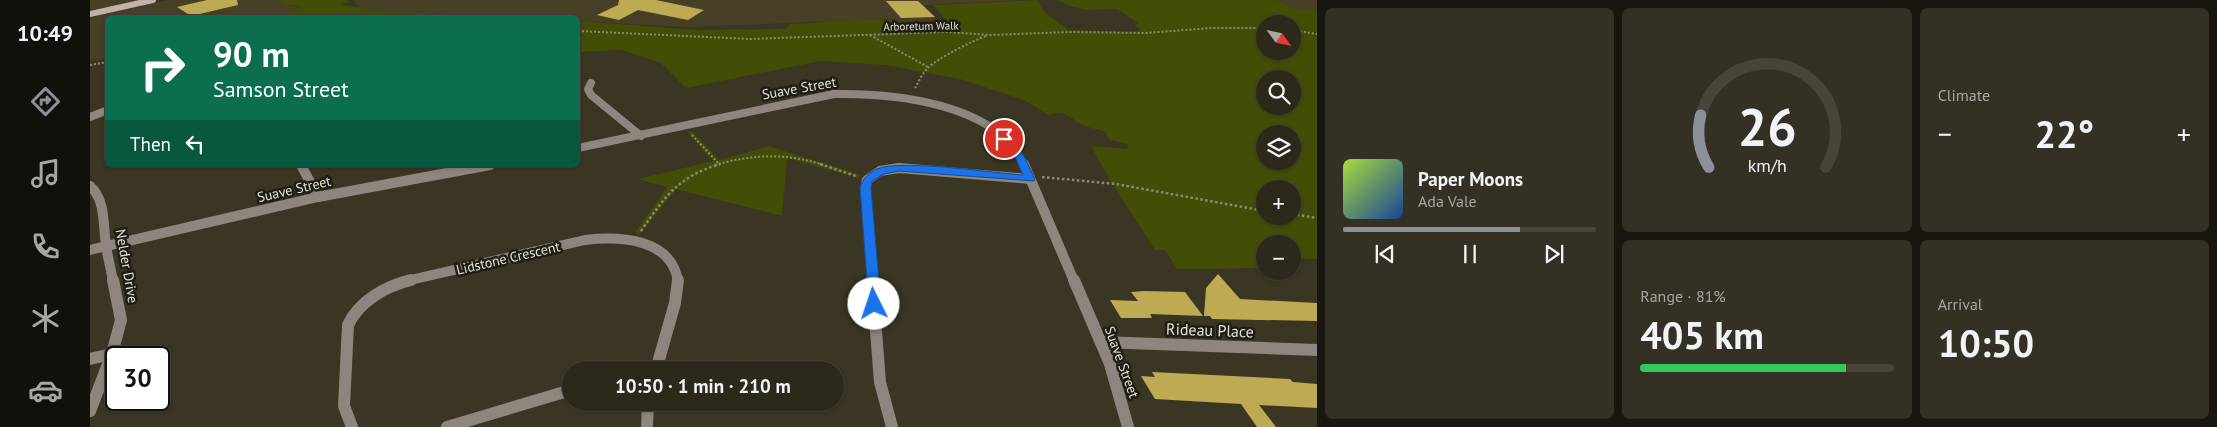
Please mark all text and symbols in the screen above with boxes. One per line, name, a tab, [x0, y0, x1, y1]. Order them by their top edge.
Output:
north arrow	[1256, 15, 1301, 60]
map controls	[1256, 15, 1301, 280]
street label: Arboretum Walk	[883, 18, 959, 34]
text: 10:49	[17, 19, 73, 47]
text: 90 m	[213, 31, 290, 77]
icon: right	[130, 35, 195, 100]
button: search	[1256, 70, 1301, 115]
street label: Suave Street	[760, 73, 838, 103]
text: Samson Street	[213, 75, 349, 103]
icon: directions	[28, 84, 63, 119]
text: Climate	[1938, 85, 1990, 105]
text: 26	[1738, 93, 1796, 160]
text: 22°	[2034, 109, 2094, 158]
text: −	[1938, 115, 1952, 152]
text: +	[2177, 115, 2191, 152]
pin	[983, 118, 1025, 160]
icon: arrive	[990, 125, 1018, 153]
button: layers	[1256, 125, 1301, 170]
icon: left	[181, 130, 209, 158]
text: Then	[130, 132, 171, 156]
text: km/h	[1747, 154, 1787, 177]
icon: music	[28, 156, 63, 191]
text: Paper Moons	[1418, 167, 1523, 191]
street label: Suave Street	[255, 172, 333, 206]
button: +	[1256, 180, 1301, 225]
text: Ada Vale	[1418, 191, 1477, 211]
street label: Nelder Drive	[112, 227, 142, 305]
icon: phone	[28, 229, 63, 264]
button: −	[1256, 235, 1301, 280]
street label: Lidstone Crescent	[454, 237, 562, 279]
icon: previous	[1371, 240, 1399, 268]
icon: pause	[1456, 240, 1484, 268]
icon: next	[1540, 240, 1568, 268]
position arrow	[847, 277, 899, 329]
text: Range · 81%	[1640, 286, 1726, 306]
text: Arrival	[1938, 294, 1983, 314]
icon: climate	[28, 301, 63, 336]
text: 405 km	[1640, 310, 1764, 359]
street label: Rideau Place	[1166, 318, 1254, 342]
text: 10:50	[1938, 318, 2034, 367]
street label: Suave Street	[1101, 324, 1143, 401]
speed limit sign: 30	[105, 346, 170, 411]
icon: car	[28, 373, 63, 408]
text: 10:50 · 1 min · 210 m	[615, 374, 791, 398]

